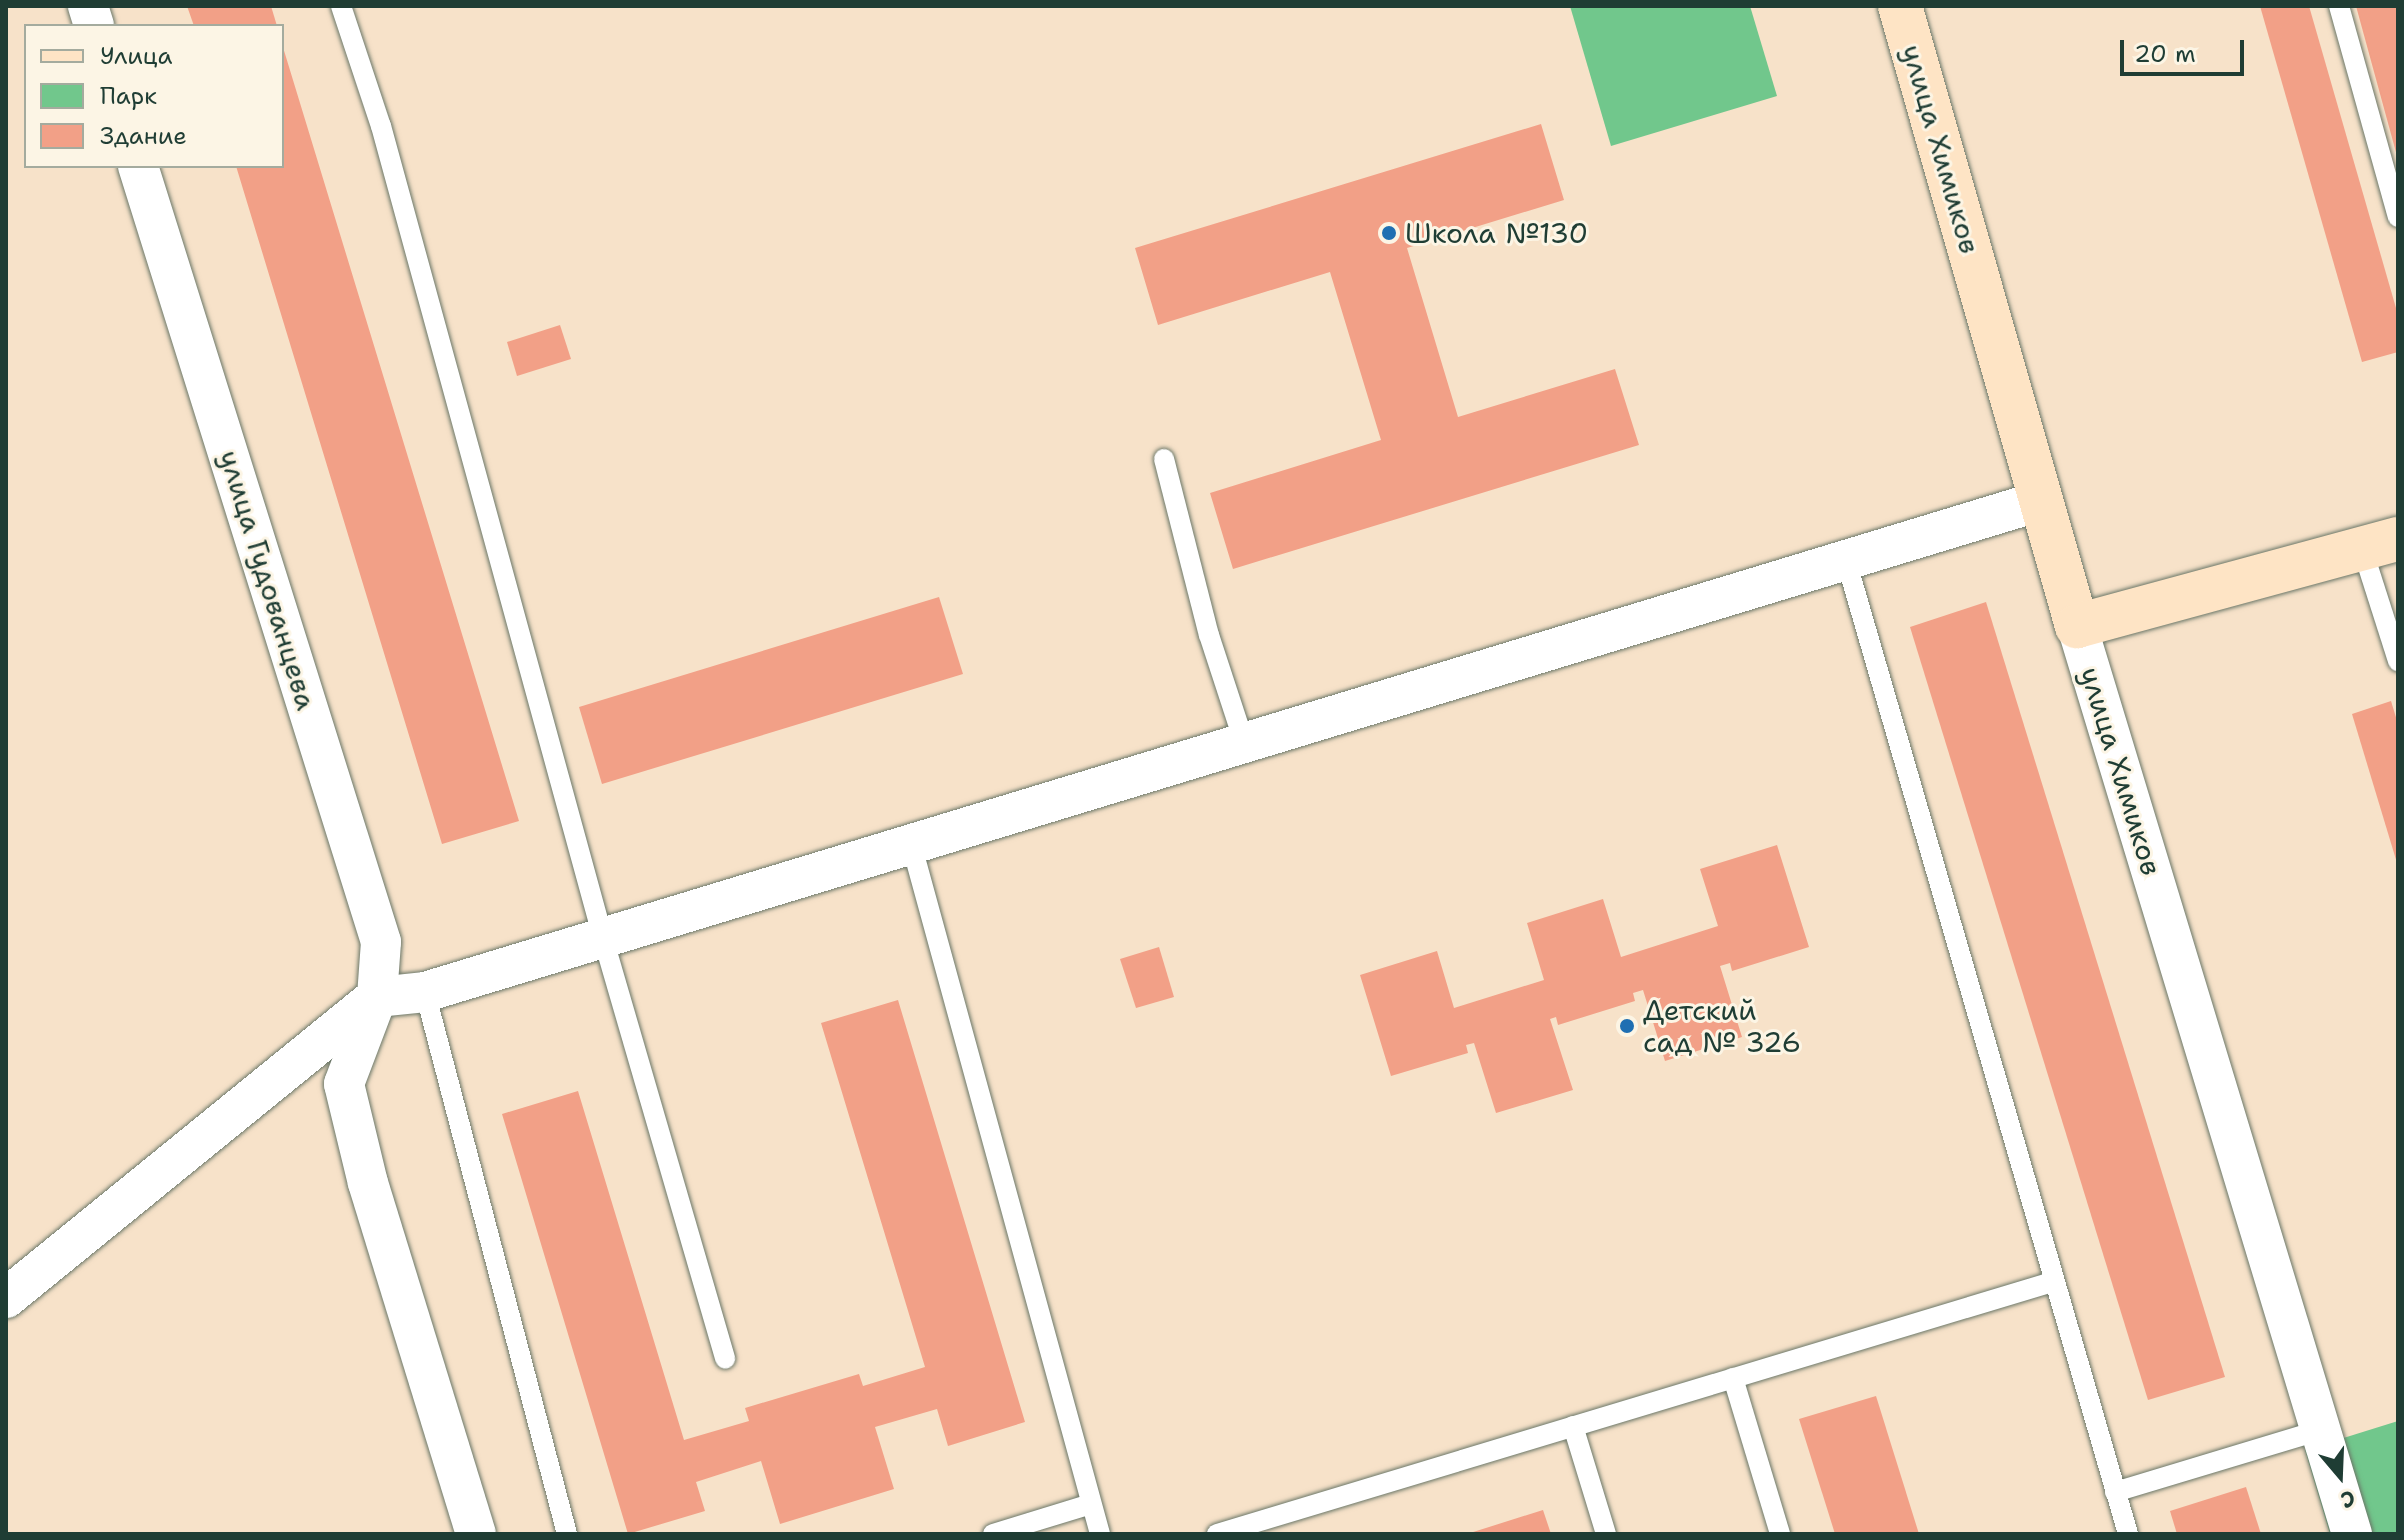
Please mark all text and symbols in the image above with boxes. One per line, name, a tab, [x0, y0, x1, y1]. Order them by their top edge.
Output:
legend	[24, 24, 284, 168]
scale bar	[2124, 24, 2248, 74]
text: 20 m	[2134, 38, 2196, 70]
text: Улица	[100, 40, 173, 72]
street label: улица Химиков	[1895, 41, 1987, 257]
text: Парк	[100, 80, 157, 112]
text: Здание	[100, 120, 187, 152]
place label: Школа №130	[1405, 216, 1588, 250]
marker: Школа №130	[1380, 224, 1398, 242]
street label: улица Гудованцева	[213, 446, 323, 714]
street label: улица Химиков	[2073, 663, 2169, 879]
place label: Детский сад № 326	[1643, 993, 1801, 1059]
marker: Детский сад № 326	[1618, 1017, 1636, 1035]
north arrow	[2300, 1436, 2380, 1516]
text: С	[2337, 1483, 2359, 1515]

